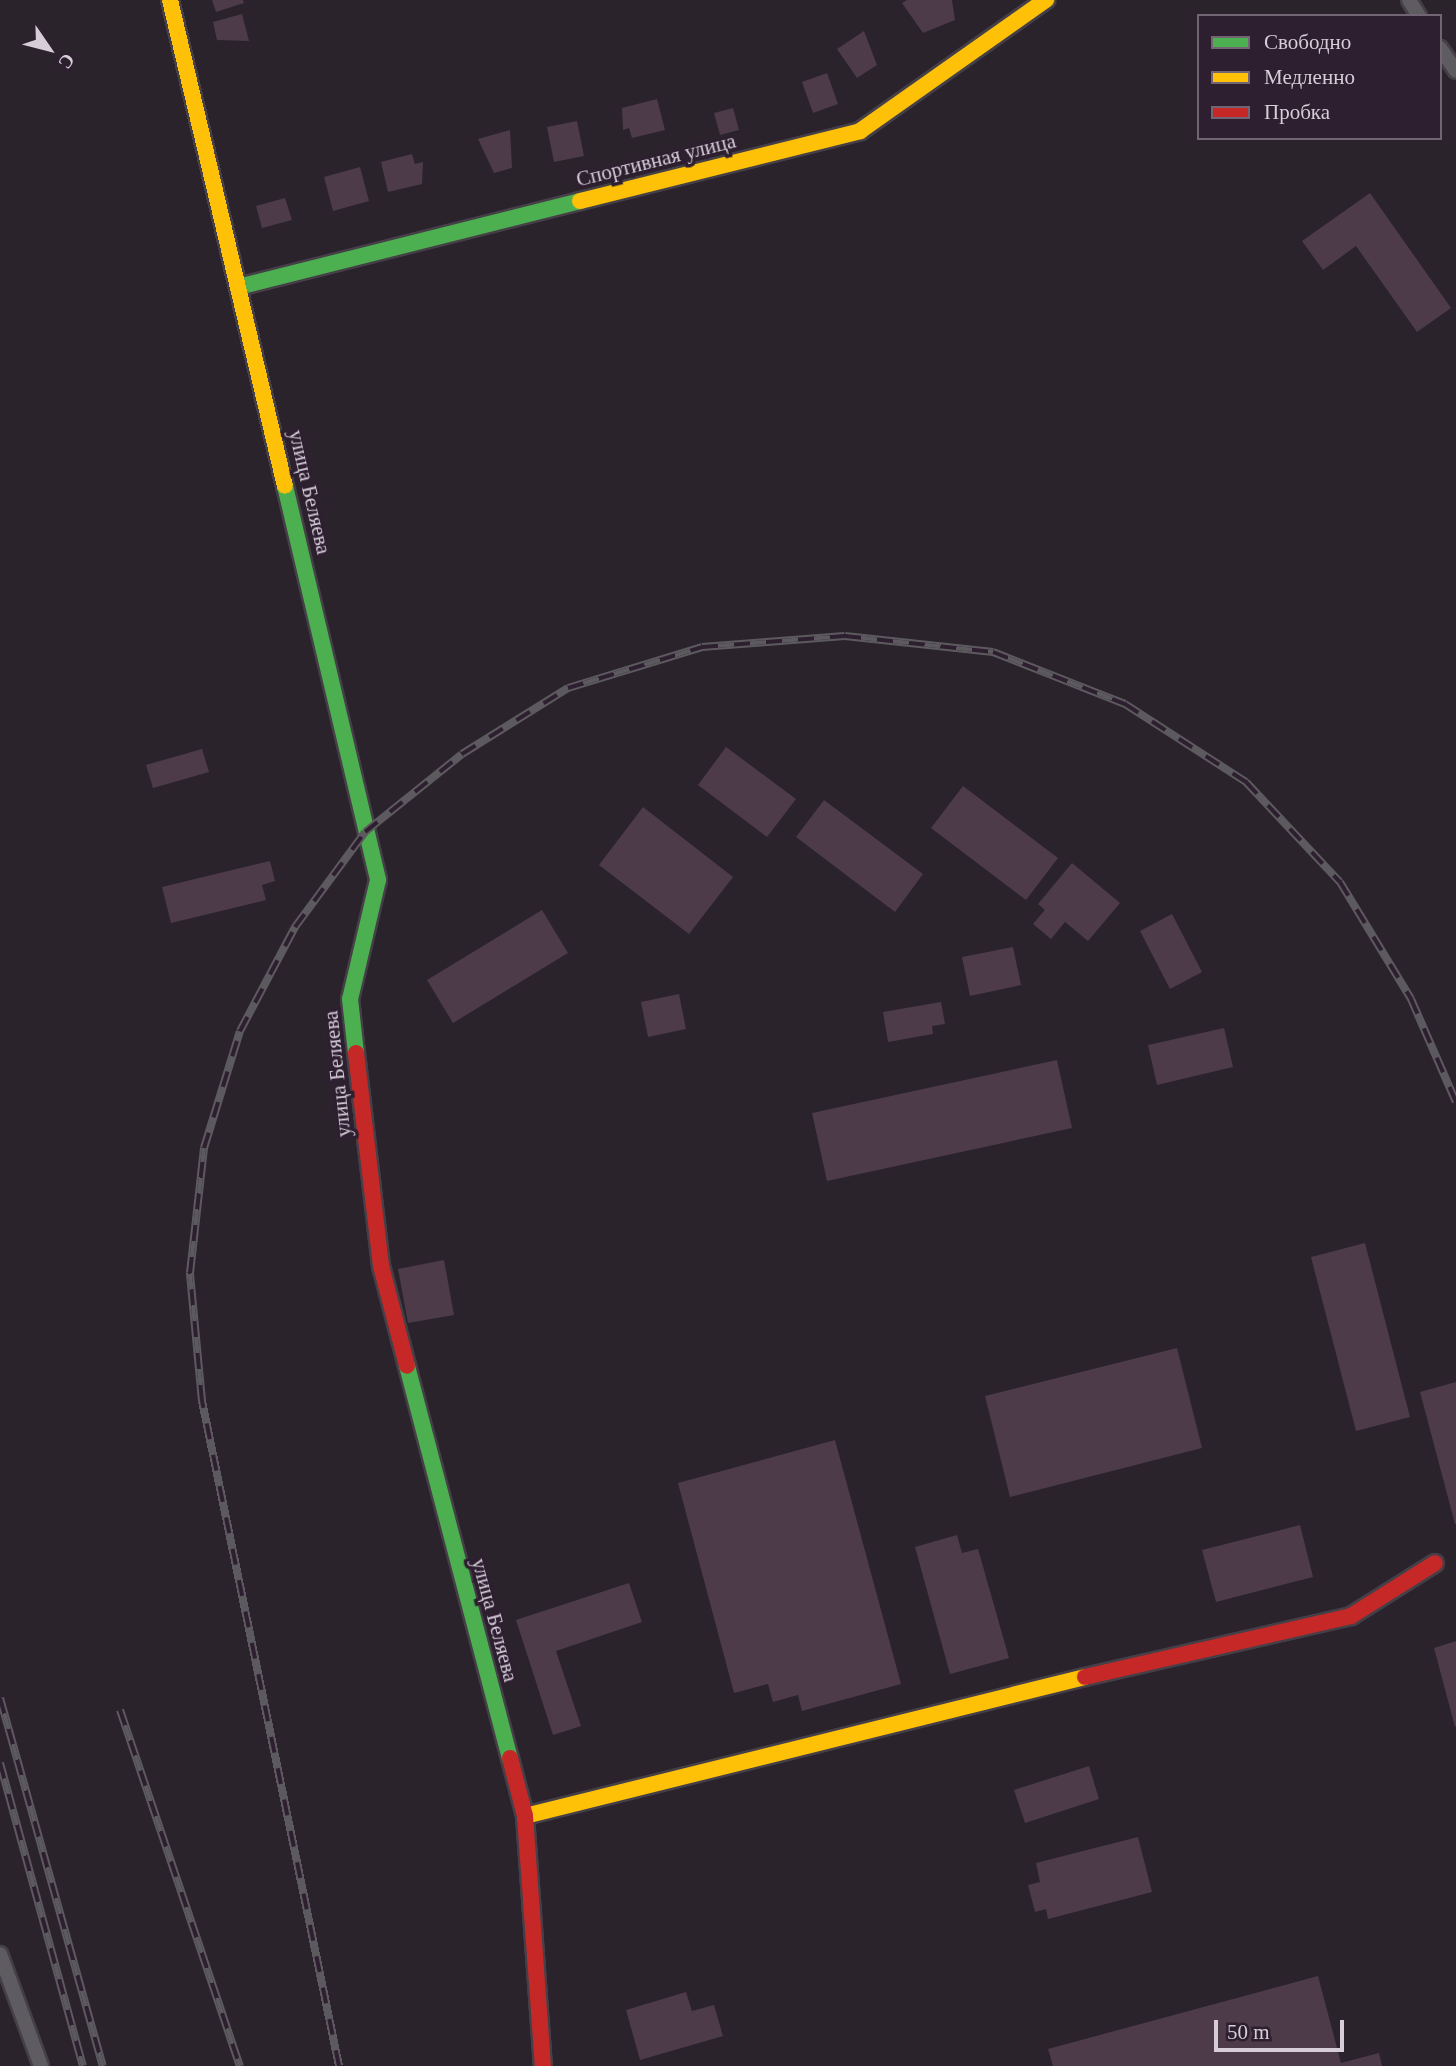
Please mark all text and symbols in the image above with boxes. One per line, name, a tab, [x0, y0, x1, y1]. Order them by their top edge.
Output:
north arrow	[14, 14, 84, 84]
legend	[1197, 14, 1442, 140]
text: Свободно	[1264, 30, 1351, 54]
text: С	[54, 50, 79, 73]
text: Медленно	[1264, 65, 1355, 89]
text: Пробка	[1264, 100, 1330, 124]
street label: Спортивная улица	[574, 128, 738, 192]
street label: улица Беляева	[283, 427, 337, 557]
street label: улица Беляева	[318, 1010, 356, 1138]
street label: улица Беляева	[466, 1555, 524, 1685]
scale bar	[1218, 2007, 1348, 2050]
text: 50 m	[1227, 2020, 1270, 2044]

